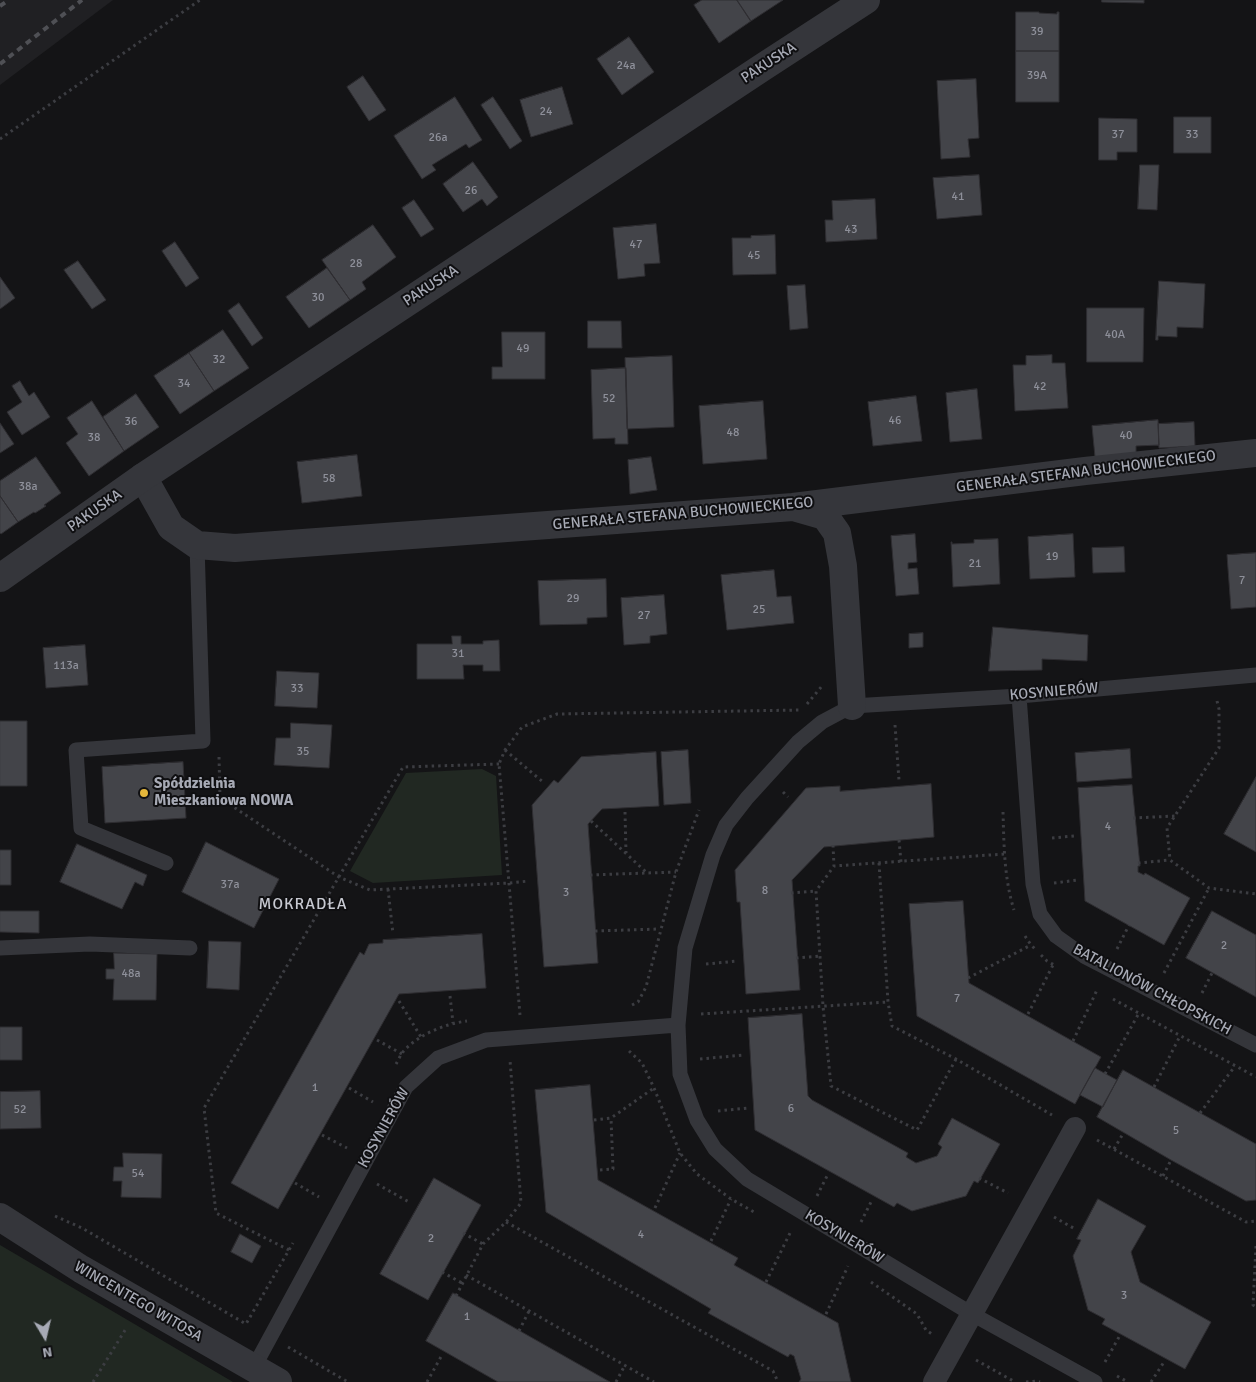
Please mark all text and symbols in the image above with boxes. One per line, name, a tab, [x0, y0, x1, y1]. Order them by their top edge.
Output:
house number: 39	[1031, 25, 1043, 39]
street label: PAKUSKA	[738, 39, 800, 87]
house number: 24a	[616, 59, 636, 73]
house number: 39A	[1027, 69, 1047, 83]
house number: 24	[540, 105, 552, 119]
house number: 37	[1112, 128, 1124, 142]
house number: 33	[1186, 128, 1198, 142]
house number: 26a	[428, 131, 448, 145]
house number: 26	[465, 184, 477, 198]
house number: 41	[952, 190, 964, 204]
house number: 43	[845, 223, 857, 237]
house number: 47	[630, 238, 642, 252]
house number: 45	[748, 249, 760, 263]
house number: 28	[350, 257, 362, 271]
street label: PAKUSKA	[400, 262, 462, 310]
house number: 30	[312, 291, 324, 305]
house number: 40A	[1105, 328, 1125, 342]
house number: 49	[517, 342, 529, 356]
house number: 32	[213, 353, 225, 367]
house number: 34	[178, 377, 190, 391]
house number: 42	[1034, 380, 1046, 394]
house number: 52	[603, 392, 615, 406]
house number: 46	[889, 414, 901, 428]
house number: 36	[125, 415, 137, 429]
house number: 48	[727, 426, 739, 440]
house number: 40	[1120, 429, 1132, 443]
house number: 38	[88, 431, 100, 445]
street label: GENERAŁA STEFANA BUCHOWIECKIEGO	[955, 447, 1217, 497]
house number: 58	[323, 472, 335, 486]
house number: 38a	[18, 480, 38, 494]
street label: PAKUSKA	[64, 486, 126, 536]
street label: GENERAŁA STEFANA BUCHOWIECKIEGO	[552, 494, 814, 534]
house number: 19	[1046, 550, 1058, 564]
house number: 21	[969, 557, 981, 571]
house number: 7	[1239, 574, 1245, 588]
house number: 29	[567, 592, 579, 606]
house number: 25	[753, 603, 765, 617]
house number: 27	[638, 609, 650, 623]
house number: 31	[452, 647, 464, 661]
house number: 113a	[53, 659, 79, 673]
street label: KOSYNIERÓW	[1009, 679, 1099, 705]
house number: 33	[291, 682, 303, 696]
house number: 35	[297, 745, 309, 759]
place label: Spółdzielnia Mieszkaniowa NOWA	[154, 775, 293, 810]
marker: Spółdzielnia Mieszkaniowa NOWA	[138, 787, 150, 799]
house number: 4	[1105, 820, 1111, 834]
house number: 37a	[220, 878, 240, 892]
house number: 8	[762, 884, 768, 898]
house number: 3	[563, 886, 569, 900]
district label: MOKRADŁA	[258, 895, 348, 915]
house number: 2	[1221, 939, 1227, 953]
street label: BATALIONÓW CHŁOPSKICH	[1070, 941, 1234, 1039]
house number: 48a	[121, 967, 141, 981]
house number: 7	[954, 992, 960, 1006]
house number: 1	[312, 1081, 318, 1095]
street label: KOSYNIERÓW	[355, 1085, 413, 1171]
house number: 6	[788, 1102, 794, 1116]
house number: 52	[14, 1103, 26, 1117]
house number: 5	[1173, 1124, 1179, 1138]
house number: 54	[132, 1167, 144, 1181]
street label: KOSYNIERÓW	[801, 1206, 887, 1268]
house number: 4	[638, 1228, 644, 1242]
house number: 2	[428, 1232, 434, 1246]
street label: WINCENTEGO WITOSA	[71, 1258, 205, 1346]
house number: 3	[1121, 1289, 1127, 1303]
house number: 1	[464, 1310, 470, 1324]
north arrow	[20, 1312, 70, 1362]
text: N	[41, 1343, 54, 1361]

